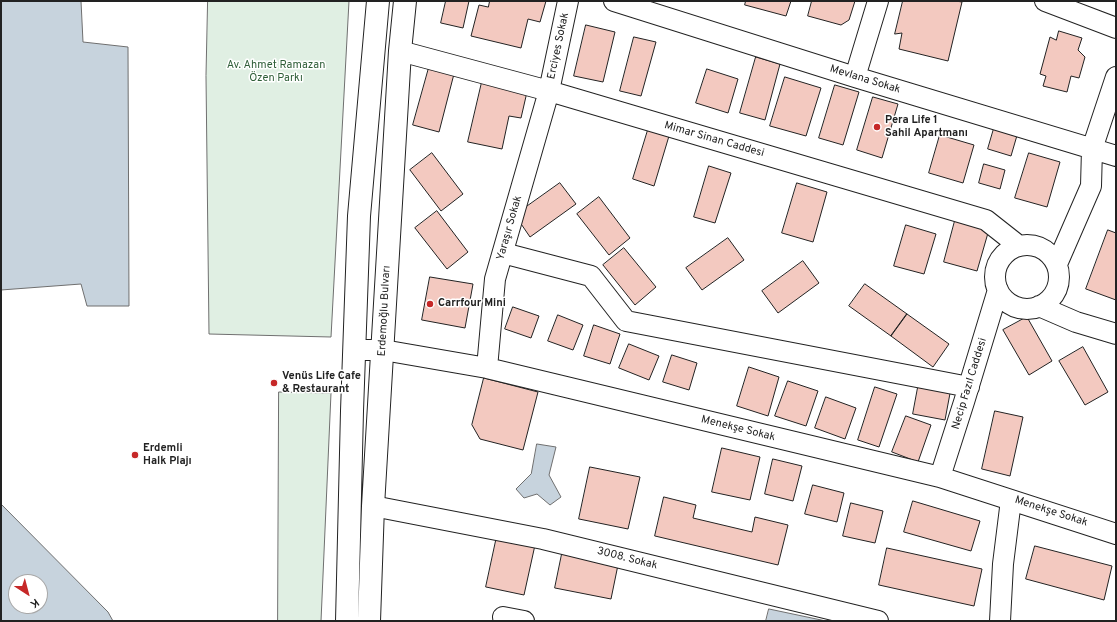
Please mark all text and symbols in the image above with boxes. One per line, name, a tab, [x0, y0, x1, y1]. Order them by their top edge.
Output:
street label: Erciyes Sokak	[545, 11, 573, 81]
park label: Av. Ahmet Ramazan Özen Parkı	[227, 59, 325, 85]
street label: Mevlana Sokak	[828, 63, 902, 97]
place label: Pera Life 1 Sahil Apartmanı	[885, 114, 968, 140]
street label: Mimar Sinan Caddesi	[663, 119, 765, 161]
marker: Pera Life 1 Sahil Apartmanı	[872, 122, 882, 132]
street label: Yaraşır Sokak	[494, 194, 526, 262]
street label: Erdemoğlu Bulvarı	[376, 265, 394, 357]
place label: Carrfour Mini	[438, 297, 506, 311]
marker: Carrfour Mini	[425, 299, 435, 309]
street label: Necip Fazıl Caddesi	[950, 337, 990, 431]
place label: Venüs Life Cafe & Restaurant	[282, 370, 361, 396]
marker: Venüs Life Cafe & Restaurant	[269, 378, 279, 388]
street label: Menekşe Sokak	[700, 413, 776, 445]
place label: Erdemli Halk Plajı	[143, 442, 192, 468]
marker: Erdemli Halk Plajı	[130, 450, 140, 460]
street label: Menekşe Sokak	[1013, 494, 1089, 530]
street label: 3008. Sokak	[595, 545, 659, 573]
north arrow	[8, 574, 48, 614]
text: K	[27, 595, 42, 611]

